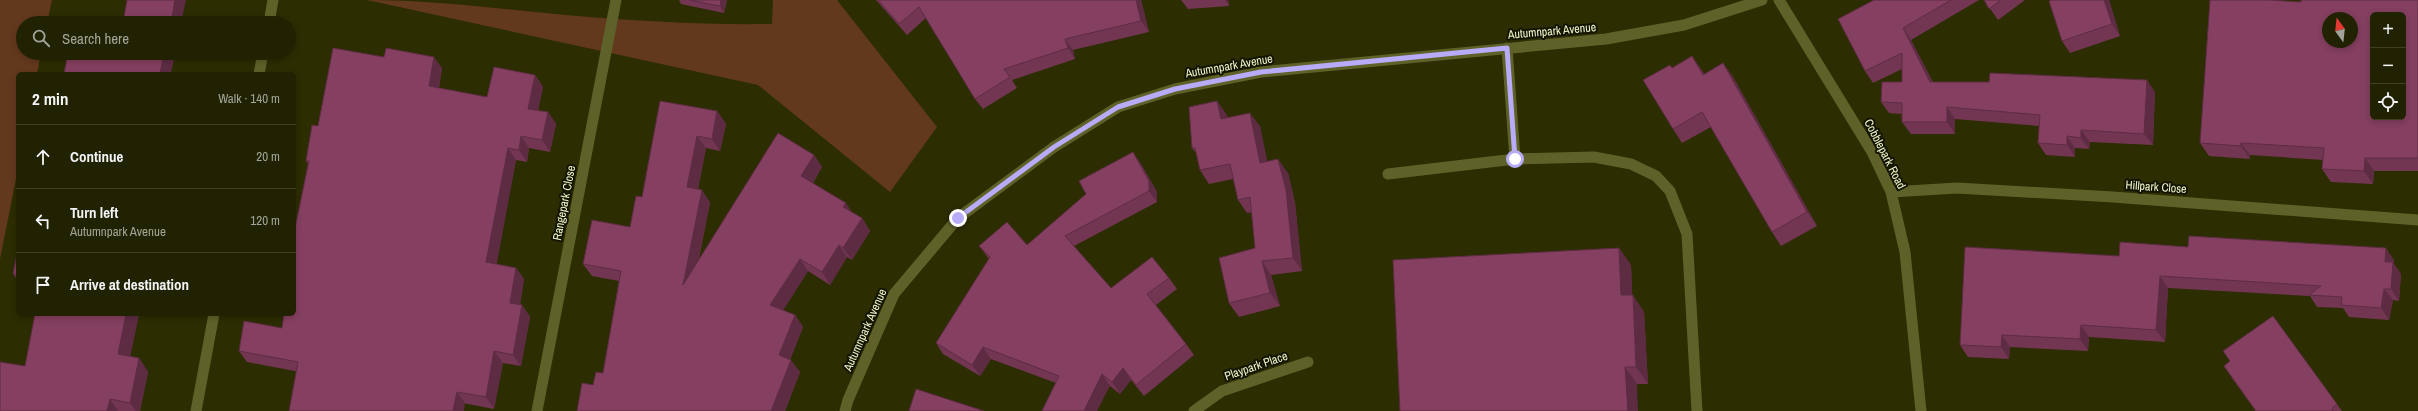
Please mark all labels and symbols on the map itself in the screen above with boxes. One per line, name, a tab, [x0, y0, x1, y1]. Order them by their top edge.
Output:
north arrow	[2322, 12, 2358, 48]
street label: Autumnpark Avenue	[1506, 19, 1597, 43]
street label: Autumnpark Avenue	[1183, 50, 1274, 82]
street label: Cobblepark Road	[1860, 116, 1910, 192]
route start	[1506, 150, 1524, 168]
street label: Rangepark Close	[549, 164, 579, 242]
street label: Hillpark Close	[2125, 177, 2187, 197]
route end	[949, 209, 967, 227]
street label: Autumnpark Avenue	[839, 286, 890, 375]
street label: Playpark Place	[1222, 348, 1290, 384]

